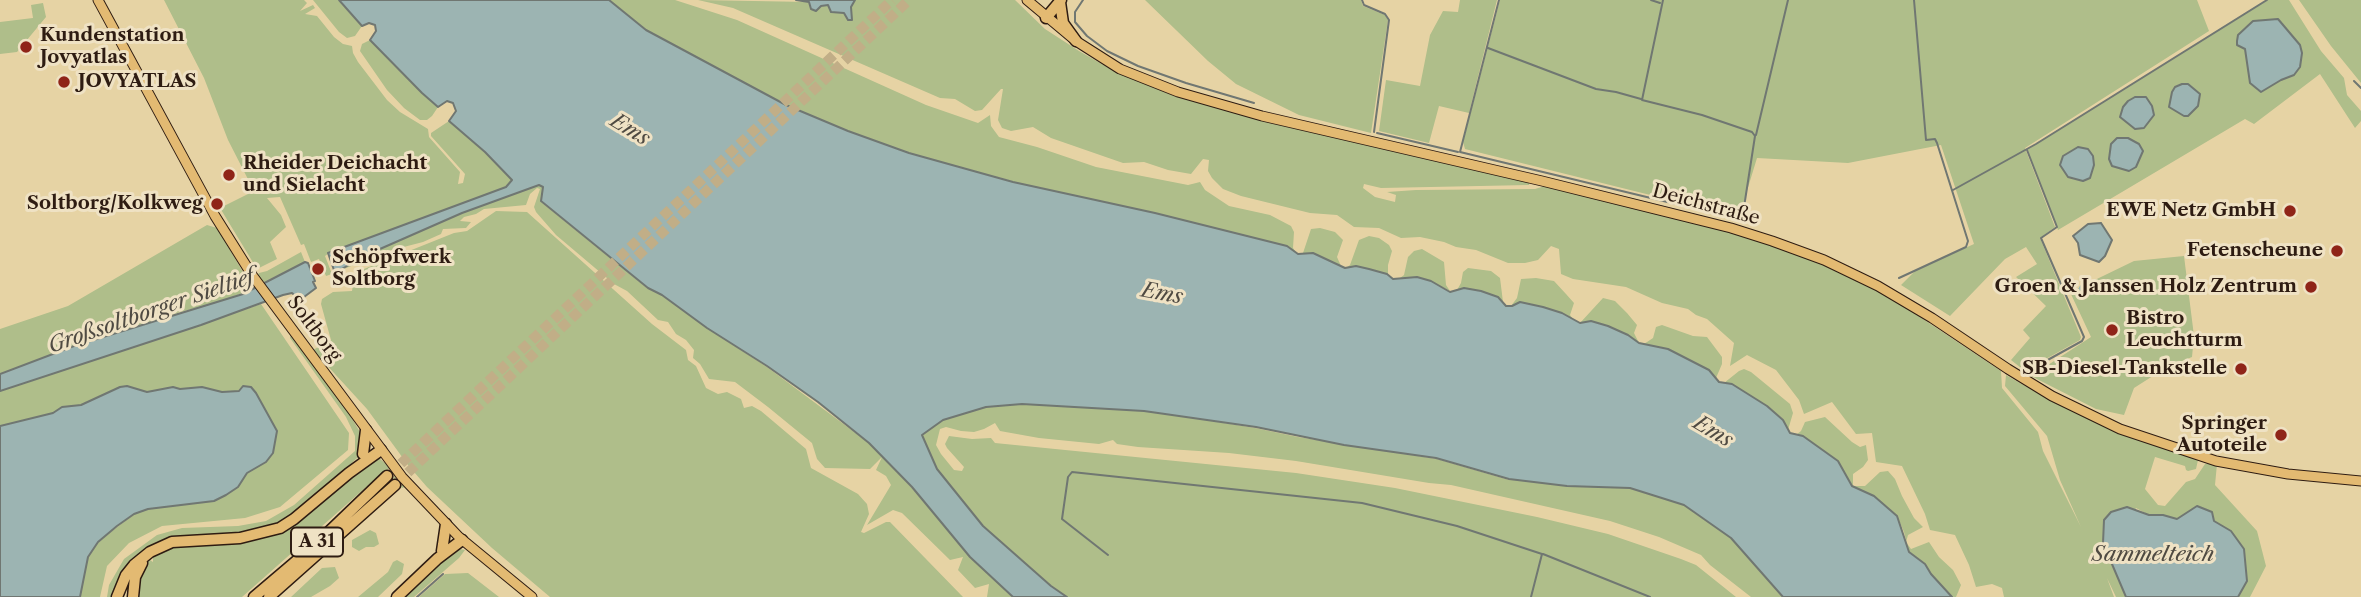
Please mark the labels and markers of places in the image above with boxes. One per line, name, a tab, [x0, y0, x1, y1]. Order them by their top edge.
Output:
place label: Kundenstation Jovyatlas	[40, 25, 184, 69]
marker: Kundenstation Jovyatlas	[18, 39, 34, 55]
place label: JOVYATLAS	[78, 71, 197, 93]
marker: JOVYATLAS	[56, 74, 72, 90]
place label: Rheider Deichacht und Sielacht	[243, 153, 427, 197]
marker: Rheider Deichacht und Sielacht	[221, 167, 237, 183]
place label: Soltborg/Kolkweg	[27, 193, 203, 215]
marker: Soltborg/Kolkweg	[209, 196, 225, 212]
place label: EWE Netz GmbH	[2106, 200, 2276, 222]
marker: EWE Netz GmbH	[2282, 203, 2298, 219]
place label: Fetenscheune	[2187, 240, 2323, 262]
marker: Fetenscheune	[2329, 243, 2345, 259]
place label: Schöpfwerk Soltborg	[332, 247, 451, 291]
marker: Schöpfwerk Soltborg	[310, 261, 326, 277]
place label: Groen & Janssen Holz Zentrum	[1995, 276, 2297, 298]
marker: Groen & Janssen Holz Zentrum	[2303, 279, 2319, 295]
place label: Bistro Leuchtturm	[2126, 308, 2243, 352]
marker: Bistro Leuchtturm	[2104, 322, 2120, 338]
place label: SB-Diesel-Tankstelle	[2022, 358, 2227, 380]
marker: SB-Diesel-Tankstelle	[2233, 361, 2249, 377]
place label: Springer Autoteile	[2176, 413, 2267, 457]
marker: Springer Autoteile	[2273, 427, 2289, 443]

